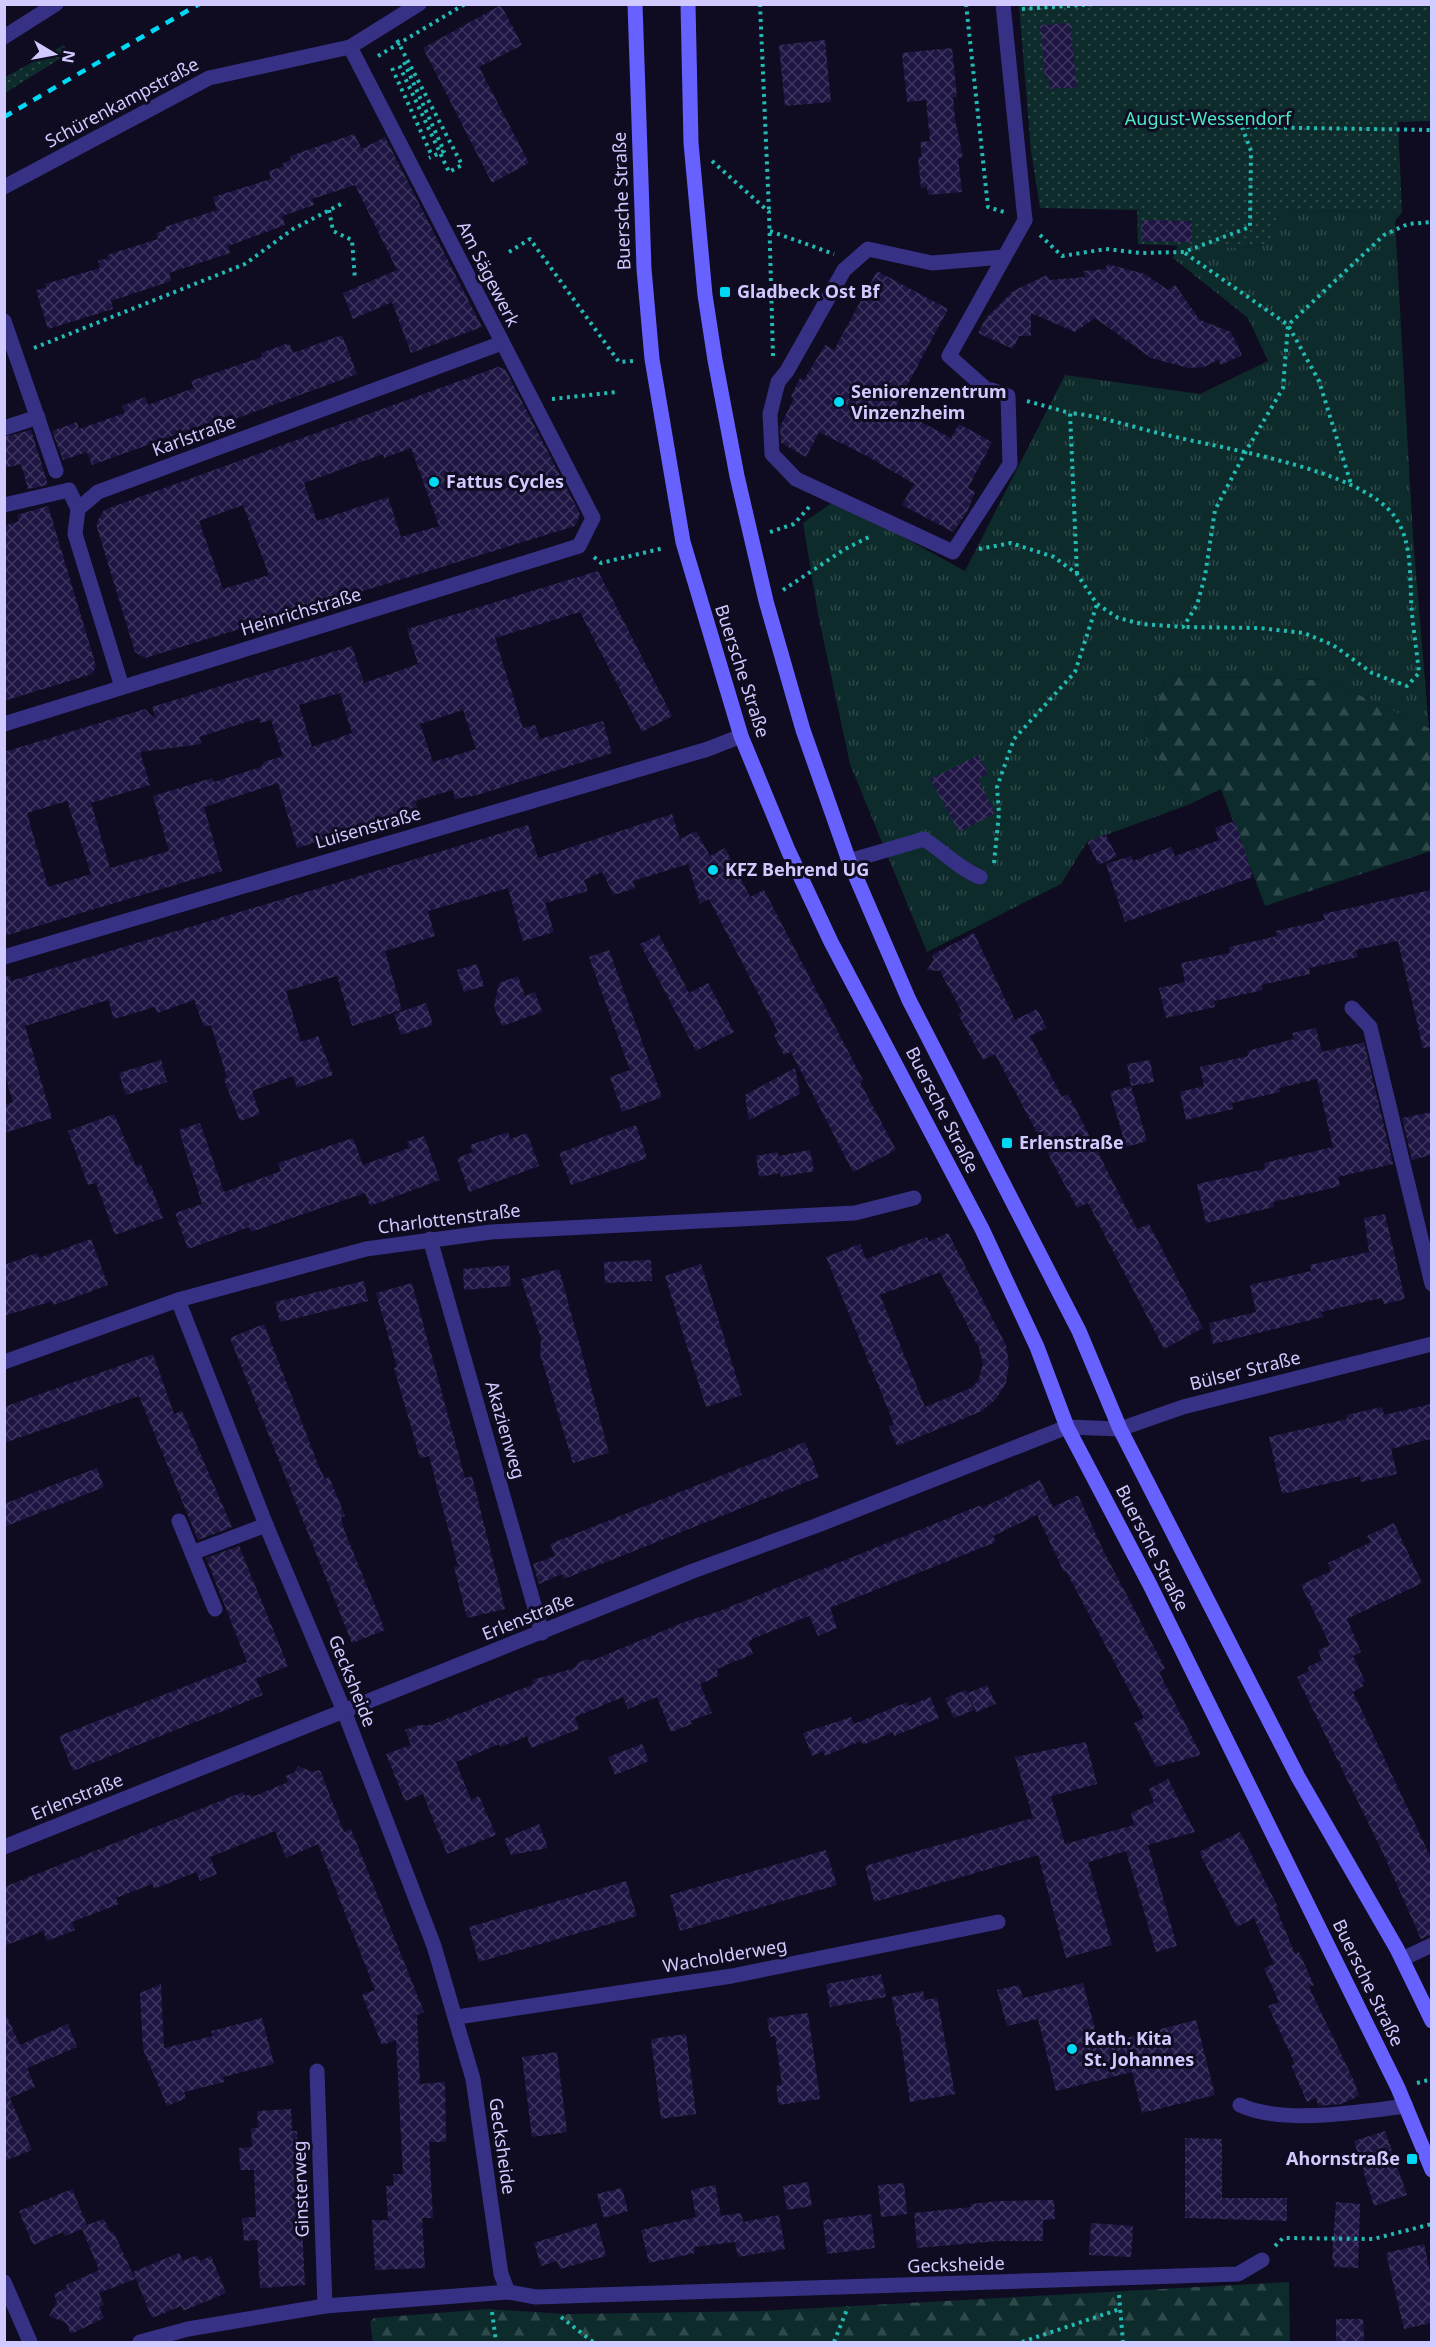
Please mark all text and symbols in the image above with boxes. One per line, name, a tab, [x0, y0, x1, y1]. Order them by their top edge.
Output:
north arrow	[24, 24, 84, 84]
text: N	[57, 48, 81, 65]
street label: Schürenkampstraße	[41, 51, 202, 153]
park label: August-Wessendorf	[1125, 106, 1292, 130]
street label: Buersche Straße	[607, 131, 635, 271]
street label: Am Sägewerk	[452, 217, 526, 331]
place label: Gladbeck Ost Bf	[737, 279, 881, 303]
marker: Gladbeck Ost Bf	[718, 285, 732, 299]
place label: Seniorenzentrum Vinzenzheim	[851, 379, 1007, 424]
marker: Seniorenzentrum Vinzenzheim	[832, 395, 846, 409]
street label: Karlstraße	[149, 409, 239, 461]
place label: Fattus Cycles	[446, 469, 564, 493]
marker: Fattus Cycles	[427, 475, 441, 489]
street label: Heinrichstraße	[237, 581, 364, 641]
street label: Buersche Straße	[710, 601, 776, 740]
street label: Luisenstraße	[312, 800, 423, 854]
place label: KFZ Behrend UG	[725, 857, 869, 881]
marker: KFZ Behrend UG	[706, 863, 720, 877]
street label: Buersche Straße	[901, 1042, 985, 1177]
place label: Erlenstraße	[1019, 1130, 1124, 1154]
marker: Erlenstraße	[1000, 1136, 1014, 1150]
street label: Charlottenstraße	[376, 1197, 522, 1239]
street label: Bülser Straße	[1187, 1345, 1303, 1395]
street label: Akazienweg	[481, 1378, 531, 1482]
street label: Buersche Straße	[1111, 1480, 1195, 1615]
street label: Erlenstraße	[478, 1587, 577, 1645]
street label: Gecksheide	[324, 1631, 382, 1730]
street label: Erlenstraße	[27, 1767, 126, 1825]
street label: Buersche Straße	[1328, 1915, 1410, 2050]
street label: Wacholderweg	[661, 1932, 789, 1978]
place label: Kath. Kita St. Johannes	[1084, 2026, 1194, 2071]
marker: Kath. Kita St. Johannes	[1065, 2042, 1079, 2056]
street label: Gecksheide	[484, 2096, 522, 2196]
street label: Ginsterweg	[286, 2140, 314, 2238]
place label: Ahornstraße	[1286, 2146, 1400, 2170]
marker: Ahornstraße	[1405, 2152, 1419, 2166]
street label: Gecksheide	[907, 2250, 1005, 2278]

